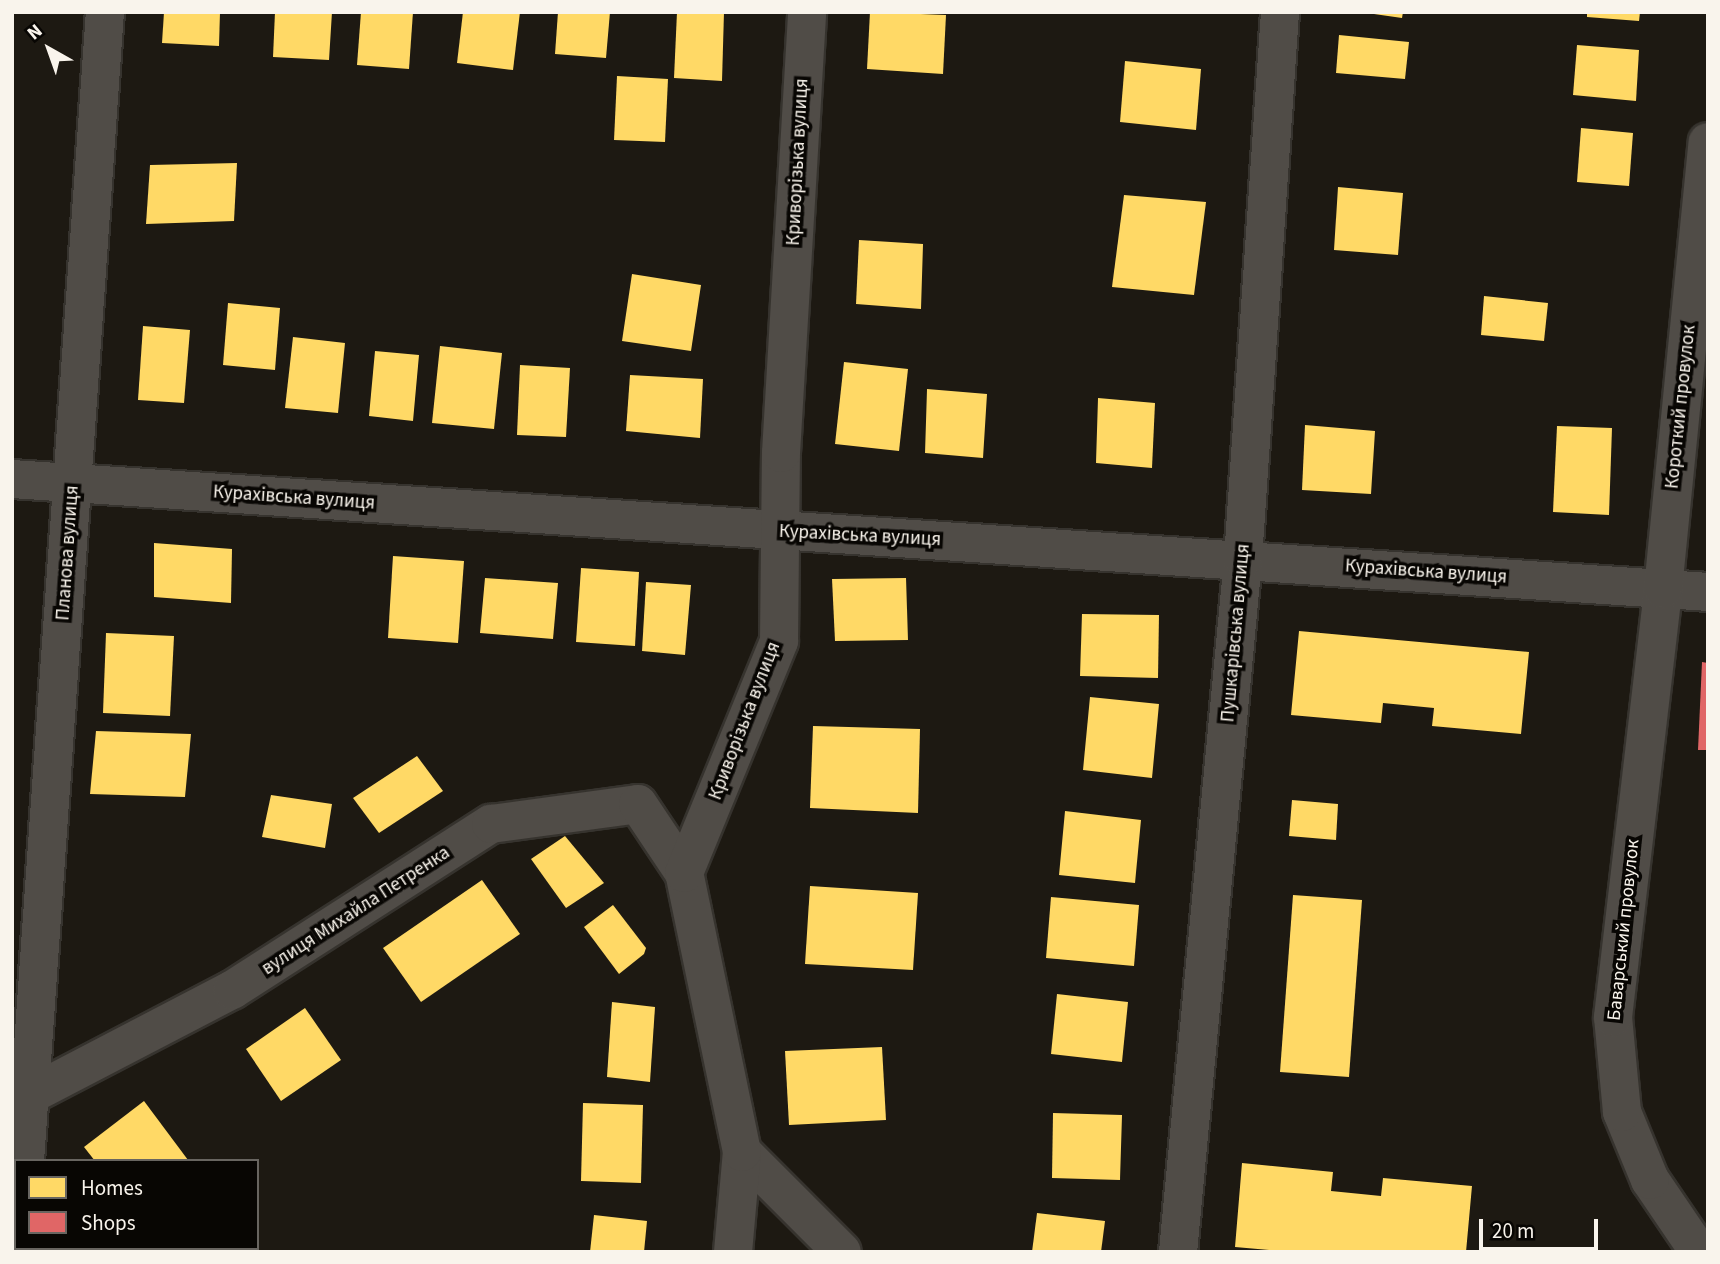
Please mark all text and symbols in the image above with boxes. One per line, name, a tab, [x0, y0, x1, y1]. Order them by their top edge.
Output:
north arrow	[14, 14, 84, 84]
text: N	[22, 18, 49, 47]
street label: Криворізька вулиця	[782, 78, 814, 246]
street label: Короткий провулок	[1661, 324, 1701, 490]
street label: Курахівська вулиця	[212, 481, 376, 515]
street label: Планова вулиця	[52, 485, 84, 621]
street label: Курахівська вулиця	[778, 520, 942, 552]
street label: Пушкарівська вулиця	[1217, 543, 1255, 723]
street label: Курахівська вулиця	[1344, 555, 1508, 589]
street label: Криворізька вулиця	[704, 639, 786, 803]
street label: Баварський провулок	[1603, 838, 1645, 1022]
street label: вулиця Михайла Петренка	[258, 842, 454, 980]
legend	[14, 1159, 259, 1250]
text: Homes	[81, 1173, 143, 1203]
scale bar	[1482, 1204, 1601, 1248]
text: Shops	[81, 1208, 135, 1238]
text: 20 m	[1492, 1216, 1534, 1246]

